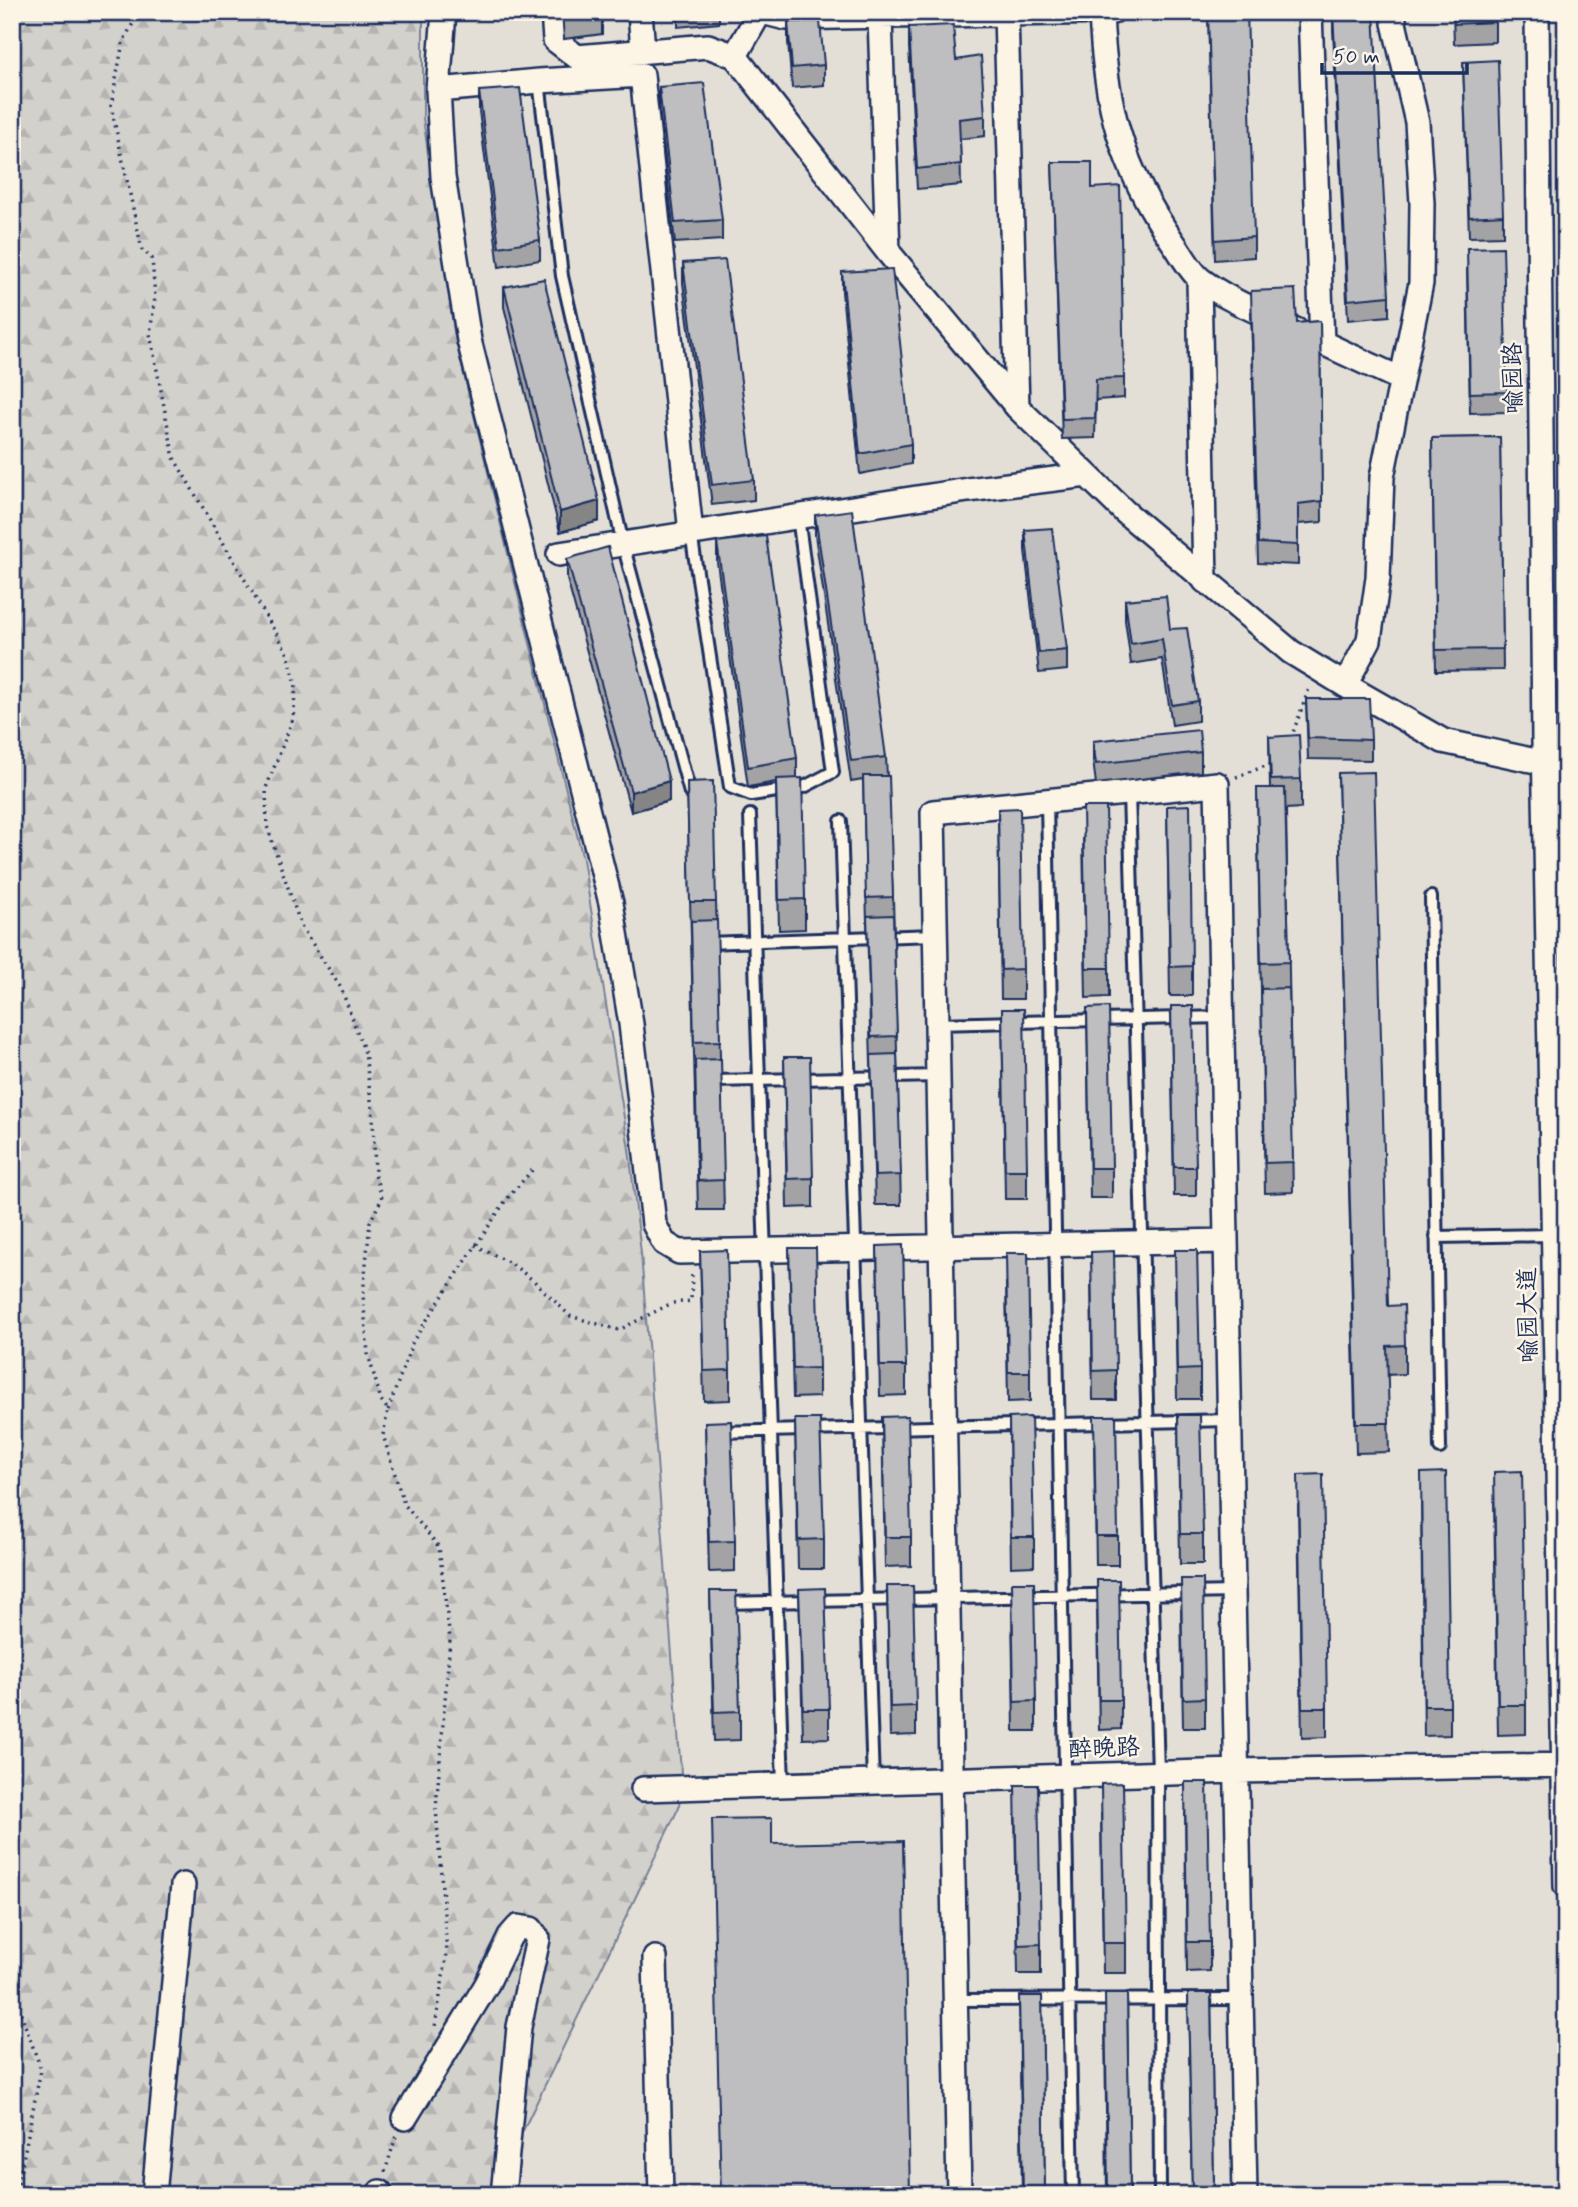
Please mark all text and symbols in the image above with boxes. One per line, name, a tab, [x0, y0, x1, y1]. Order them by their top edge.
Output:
scale bar	[1322, 32, 1468, 76]
text: 50 m	[1333, 43, 1380, 71]
street label: 喻园路	[1498, 342, 1530, 414]
street label: 喻园大道	[1513, 1267, 1545, 1363]
street label: 醉晚路	[1067, 1732, 1141, 1766]

